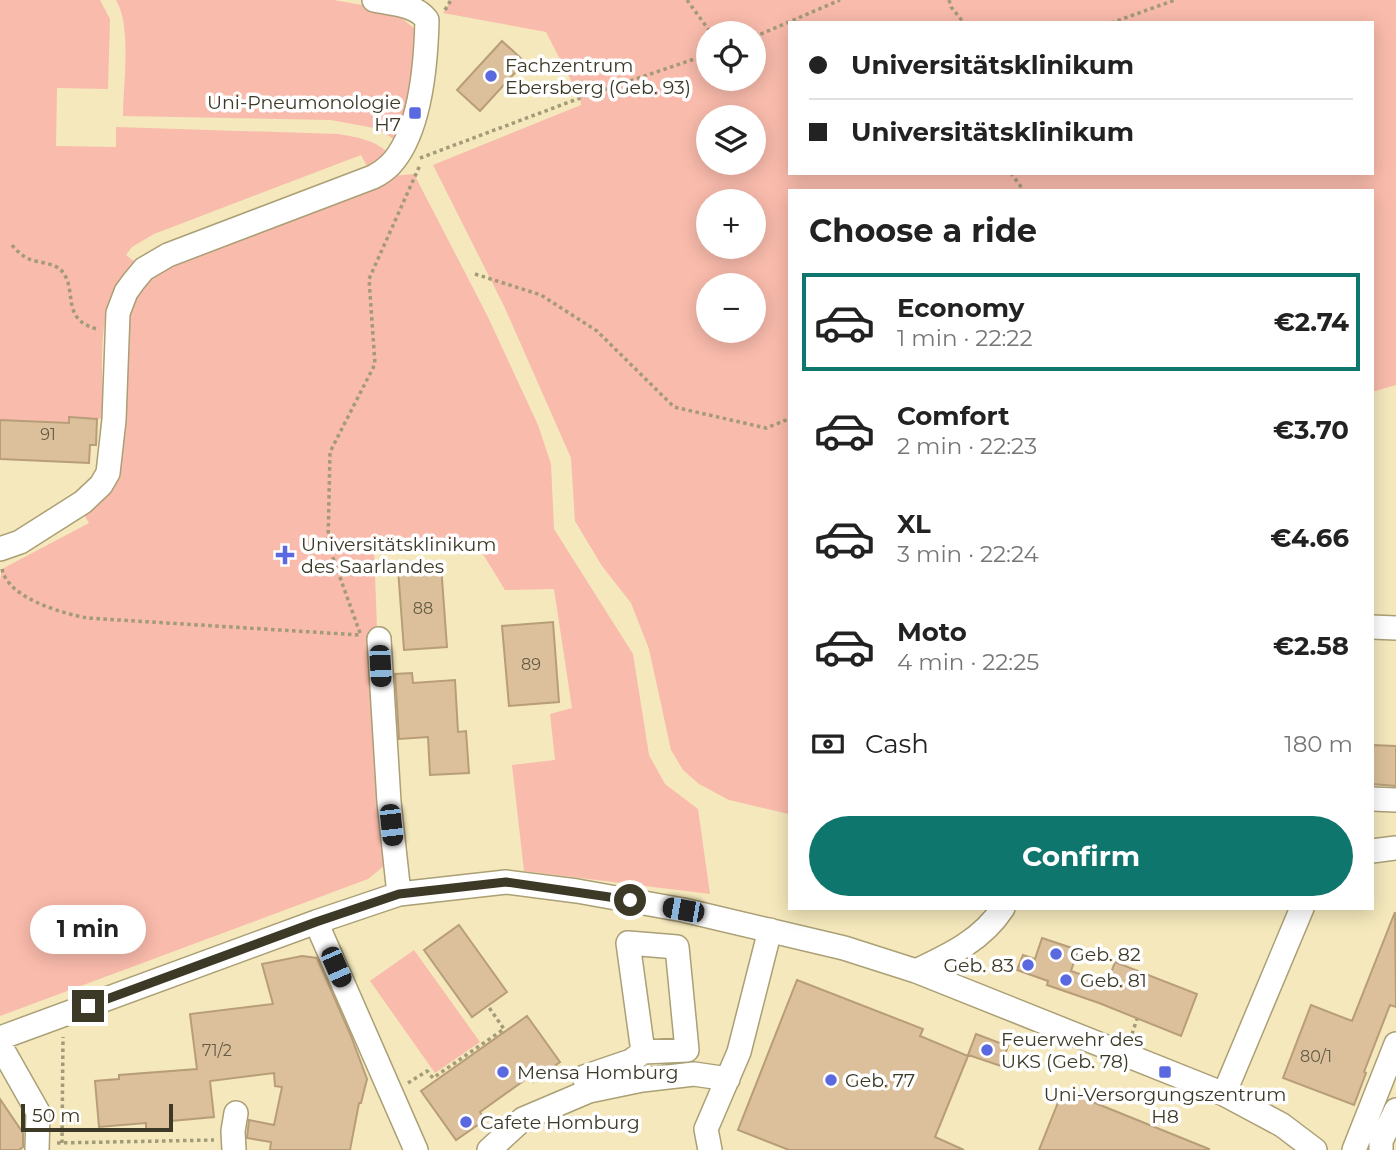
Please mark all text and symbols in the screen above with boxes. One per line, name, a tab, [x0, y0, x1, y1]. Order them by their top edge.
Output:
map controls	[696, 21, 766, 343]
button: locate	[696, 21, 766, 91]
text: Universitätsklinikum	[851, 49, 1134, 81]
place label: Fachzentrum Ebersberg (Geb. 93)	[505, 54, 691, 99]
marker: Fachzentrum Ebersberg (Geb. 93)	[483, 68, 499, 84]
place label: Uni-Pneumonologie H7	[207, 91, 401, 136]
marker: Uni-Pneumonologie H7	[407, 105, 423, 121]
button: layers	[696, 105, 766, 175]
text: Universitätsklinikum	[851, 116, 1134, 148]
button: +	[696, 189, 766, 259]
text: Choose a ride	[809, 211, 1037, 250]
button: −	[696, 273, 766, 343]
icon: car	[813, 291, 876, 354]
text: Economy	[897, 292, 1024, 324]
text: €2.74	[1274, 306, 1349, 338]
text: 1 min · 22:22	[897, 324, 1032, 352]
icon: car	[813, 399, 876, 462]
text: Comfort	[897, 400, 1009, 432]
text: €3.70	[1273, 414, 1349, 446]
house number: 91	[40, 425, 56, 444]
text: 2 min · 22:23	[897, 432, 1037, 460]
icon: car	[813, 507, 876, 570]
text: XL	[897, 508, 931, 540]
text: €4.66	[1270, 522, 1349, 554]
place label: Universitätsklinikum des Saarlandes	[301, 533, 496, 578]
text: 3 min · 22:24	[897, 540, 1039, 568]
marker: Universitätsklinikum des Saarlandes	[275, 545, 295, 565]
house number: 88	[413, 599, 433, 618]
icon: car	[813, 615, 876, 678]
text: Moto	[897, 616, 967, 648]
text: €2.58	[1273, 630, 1349, 662]
car	[369, 644, 392, 688]
text: 4 min · 22:25	[897, 648, 1039, 676]
house number: 89	[521, 655, 541, 674]
icon: cash	[809, 725, 847, 763]
text: Cash	[865, 728, 929, 760]
text: 180 m	[1284, 730, 1353, 758]
car	[379, 803, 404, 847]
button: Confirm	[809, 816, 1353, 896]
route start	[614, 884, 646, 916]
car	[661, 896, 706, 924]
callout: 1 min	[30, 904, 146, 954]
text: 1 min	[57, 915, 119, 943]
place label: Geb. 82	[1070, 943, 1141, 966]
car	[318, 944, 355, 990]
marker: Geb. 82	[1048, 946, 1064, 962]
place label: Geb. 83	[943, 954, 1014, 977]
marker: Geb. 83	[1020, 957, 1036, 973]
place label: Geb. 81	[1080, 969, 1147, 992]
marker: Geb. 81	[1058, 972, 1074, 988]
route end	[72, 990, 104, 1022]
place label: Feuerwehr des UKS (Geb. 78)	[1001, 1028, 1143, 1073]
house number: 71/2	[202, 1041, 232, 1060]
marker: Feuerwehr des UKS (Geb. 78)	[979, 1042, 995, 1058]
house number: 80/1	[1300, 1047, 1332, 1066]
place label: Mensa Homburg	[517, 1061, 679, 1084]
marker: Mensa Homburg	[495, 1064, 511, 1080]
marker: Uni-Versorgungszentrum H8	[1157, 1064, 1173, 1080]
place label: Geb. 77	[845, 1069, 915, 1092]
marker: Geb. 77	[823, 1072, 839, 1088]
place label: Uni-Versorgungszentrum H8	[1044, 1083, 1286, 1128]
scale bar	[21, 1101, 173, 1133]
text: 50 m	[32, 1104, 80, 1127]
place label: Cafete Homburg	[480, 1111, 640, 1134]
marker: Cafete Homburg	[458, 1114, 474, 1130]

